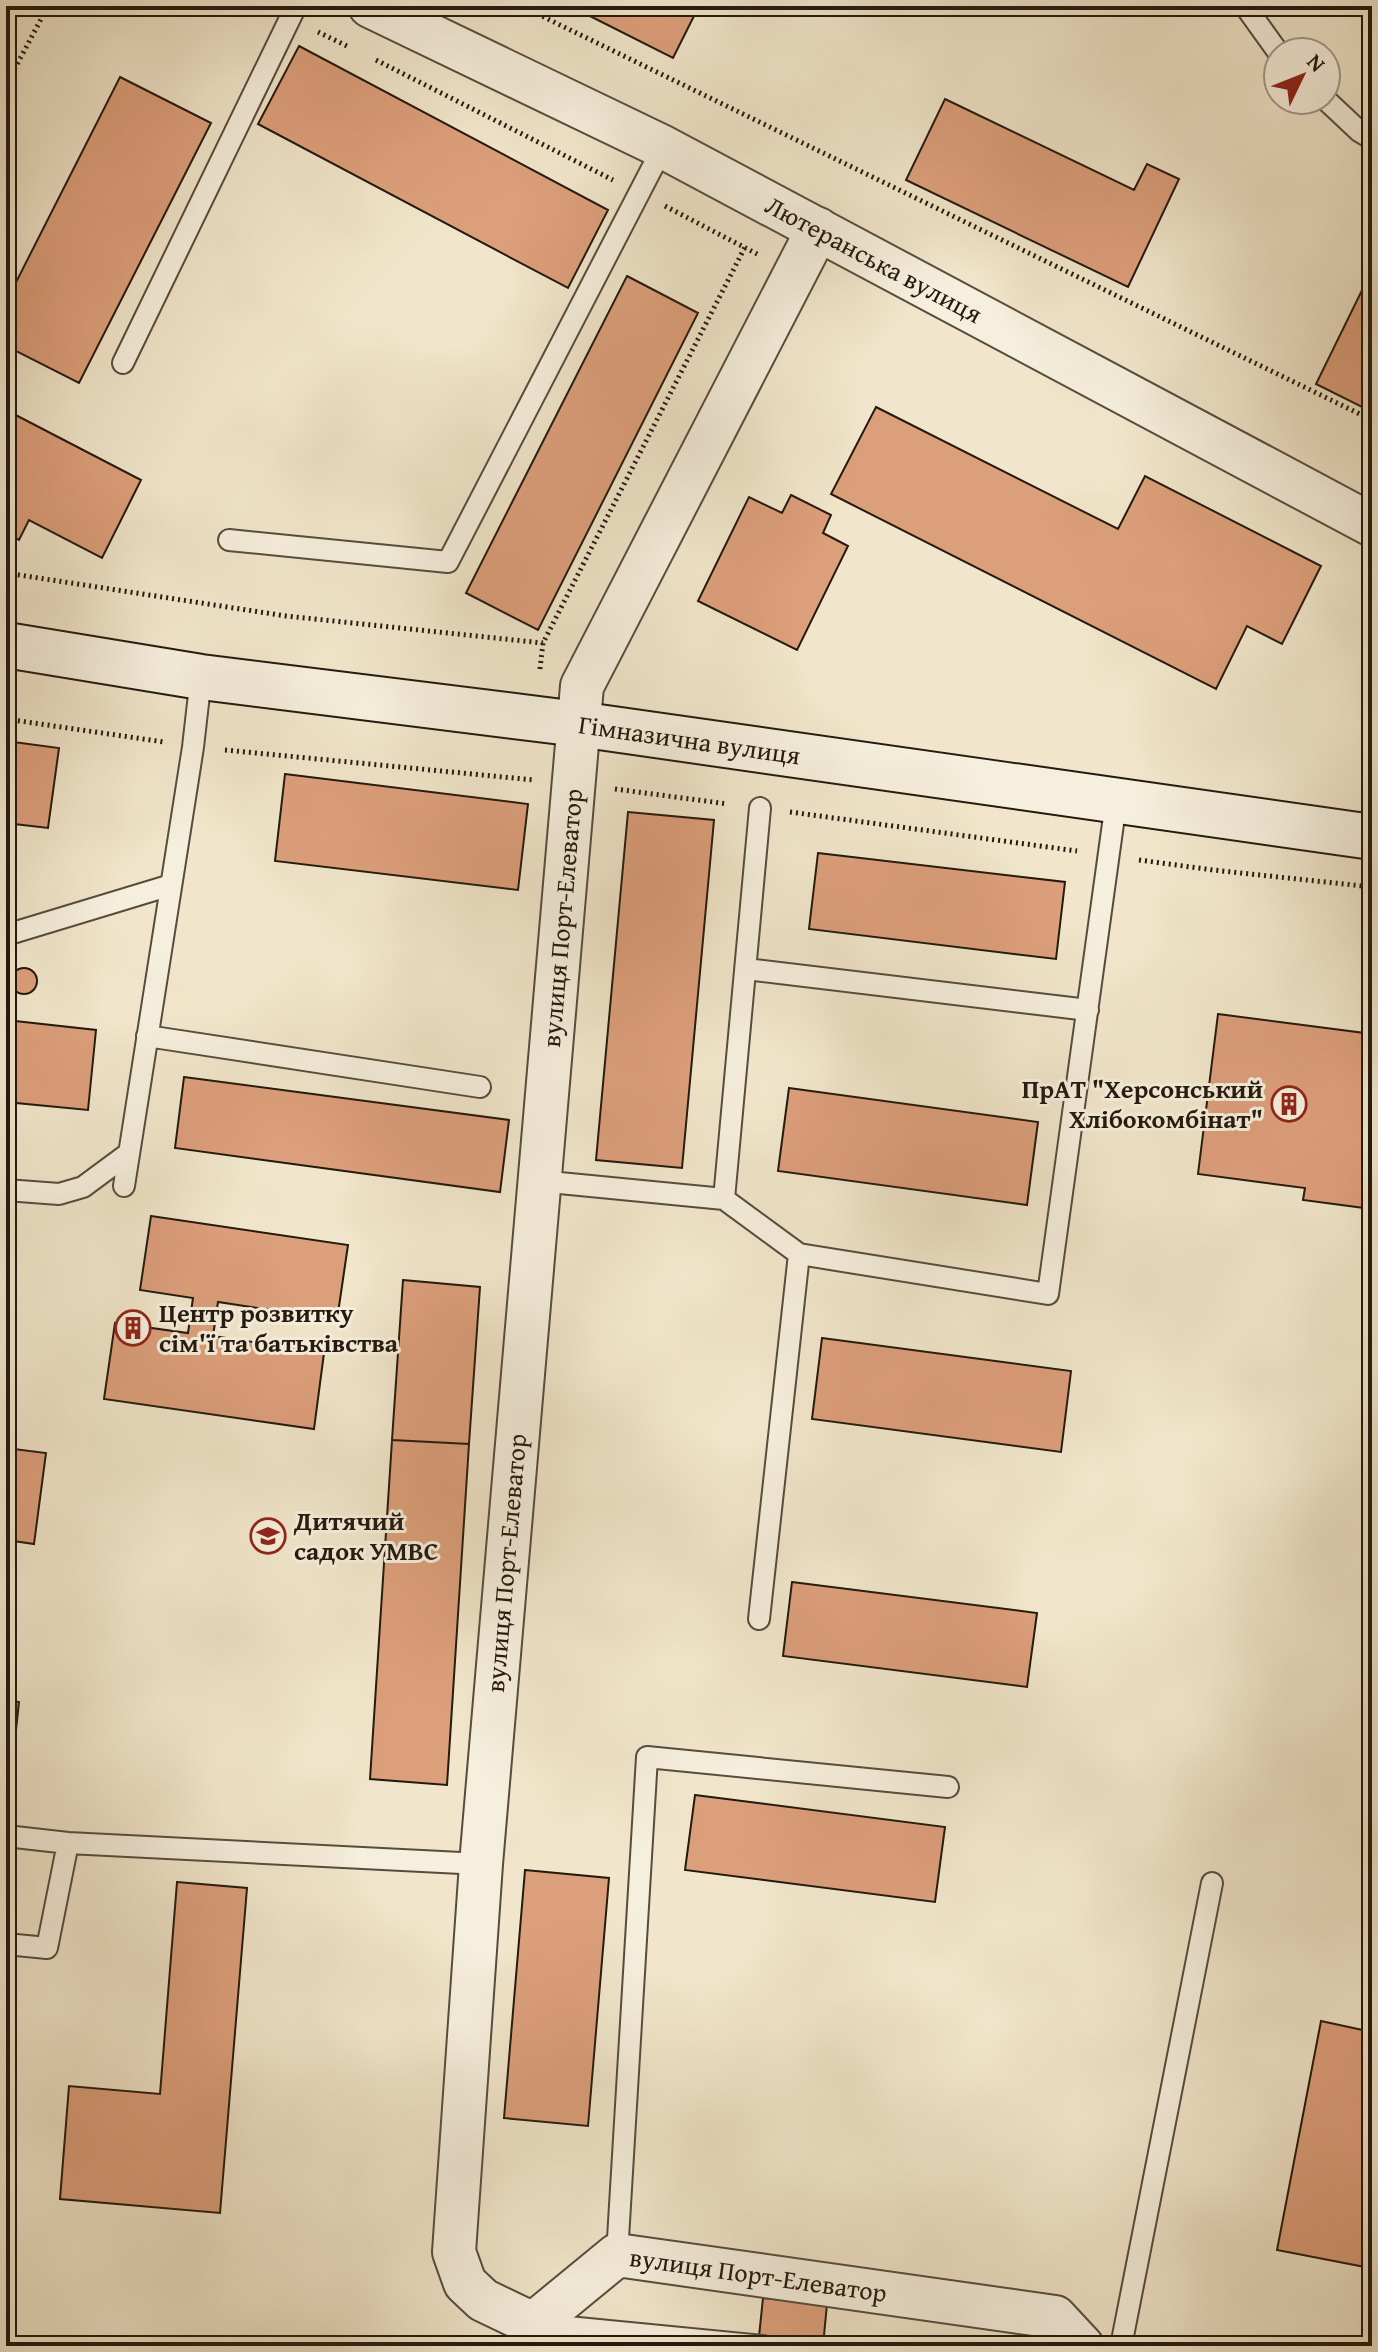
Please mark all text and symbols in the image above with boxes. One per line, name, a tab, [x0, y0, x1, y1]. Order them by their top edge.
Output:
north arrow	[1262, 36, 1342, 116]
text: N	[1300, 46, 1334, 79]
street label: Лютеранська вулиця	[759, 185, 989, 333]
street label: Гімназична вулиця	[576, 704, 803, 774]
street label: вулиця Порт-Елеватор	[531, 787, 592, 1049]
place label: ПрАТ "Херсонський Хлібокомбінат"	[1022, 1069, 1263, 1138]
building icon: ПрАТ "Херсонський Хлібокомбінат"	[1270, 1085, 1308, 1123]
place label: Центр розвитку сім'ї та батьківства	[159, 1293, 399, 1362]
building icon: Центр розвитку сім'ї та батьківства	[114, 1309, 152, 1347]
street label: вулиця Порт-Елеватор	[475, 1432, 536, 1694]
place label: Дитячий садок УМВС	[293, 1501, 439, 1570]
school or university icon: Дитячий садок УМВС	[249, 1517, 287, 1555]
street label: вулиця Порт-Елеватор	[627, 2237, 890, 2312]

